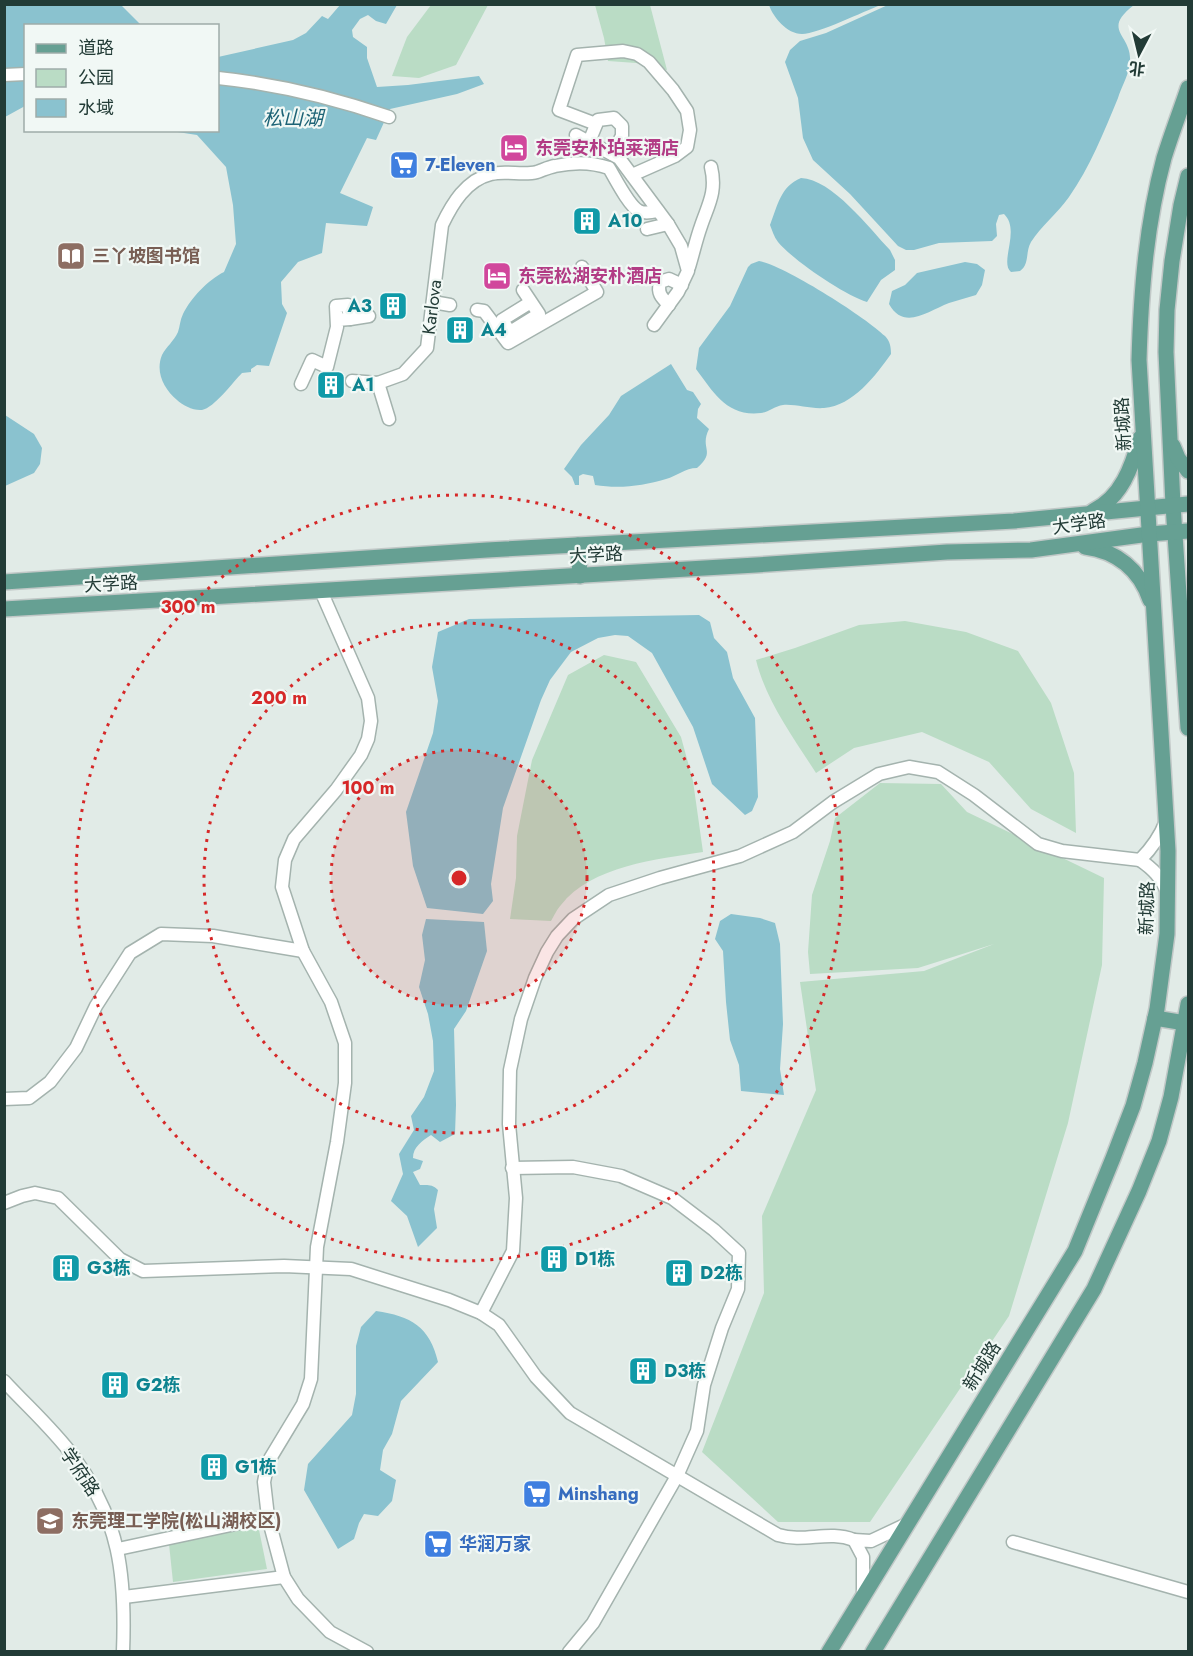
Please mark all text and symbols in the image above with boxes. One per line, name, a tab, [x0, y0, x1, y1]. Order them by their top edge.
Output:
legend	[24, 24, 219, 132]
north arrow	[1109, 24, 1169, 84]
text: 道路	[78, 35, 114, 61]
text: 北	[1128, 56, 1147, 81]
text: 公园	[78, 65, 114, 91]
text: 水域	[78, 95, 114, 121]
water label: 松山湖	[263, 104, 326, 133]
hotel icon: 东莞安朴珀莱酒店	[498, 132, 530, 164]
place label: 东莞安朴珀莱酒店	[535, 135, 679, 161]
supermarket icon: 7-Eleven	[388, 149, 420, 181]
place label: 7-Eleven	[425, 152, 496, 178]
building icon: A10	[571, 205, 603, 237]
place label: A10	[607, 208, 642, 234]
library icon: 三丫坡图书馆	[55, 240, 87, 272]
place label: 三丫坡图书馆	[92, 243, 200, 269]
hotel icon: 东莞松湖安朴酒店	[481, 260, 513, 292]
place label: 东莞松湖安朴酒店	[518, 263, 662, 289]
street label: Karlova	[416, 278, 448, 336]
building icon: A3	[377, 290, 409, 322]
place label: A3	[347, 293, 372, 319]
building icon: A4	[444, 314, 476, 346]
place label: A4	[480, 317, 507, 343]
building icon: A1	[315, 369, 347, 401]
place label: A1	[351, 372, 374, 398]
street label: 新城路	[1109, 396, 1137, 452]
street label: 大学路	[1050, 507, 1108, 541]
street label: 大学路	[568, 541, 624, 569]
street label: 大学路	[83, 570, 139, 598]
text: 300 m	[160, 594, 216, 620]
text: 200 m	[251, 685, 307, 711]
text: 100 m	[341, 775, 395, 801]
centre of rings	[449, 868, 469, 888]
street label: 新城路	[1133, 881, 1161, 935]
building icon: D1栋	[538, 1243, 570, 1275]
place label: D1栋	[575, 1246, 615, 1272]
building icon: G3栋	[50, 1252, 82, 1284]
place label: G3栋	[87, 1255, 131, 1281]
building icon: D2栋	[663, 1257, 695, 1289]
place label: D2栋	[700, 1260, 743, 1286]
street label: 新城路	[957, 1336, 1007, 1396]
building icon: D3栋	[627, 1355, 659, 1387]
place label: D3栋	[664, 1358, 706, 1384]
building icon: G2栋	[99, 1369, 131, 1401]
place label: G2栋	[136, 1372, 180, 1398]
street label: 学府路	[54, 1442, 106, 1502]
building icon: G1栋	[198, 1451, 230, 1483]
place label: G1栋	[235, 1454, 277, 1480]
supermarket icon: Minshang	[521, 1478, 553, 1510]
place label: Minshang	[558, 1481, 639, 1507]
school or university icon: 东莞理工学院(松山湖校区)	[34, 1505, 66, 1537]
place label: 东莞理工学院(松山湖校区)	[71, 1508, 281, 1534]
supermarket icon: 华润万家	[422, 1528, 454, 1560]
place label: 华润万家	[459, 1531, 531, 1557]

